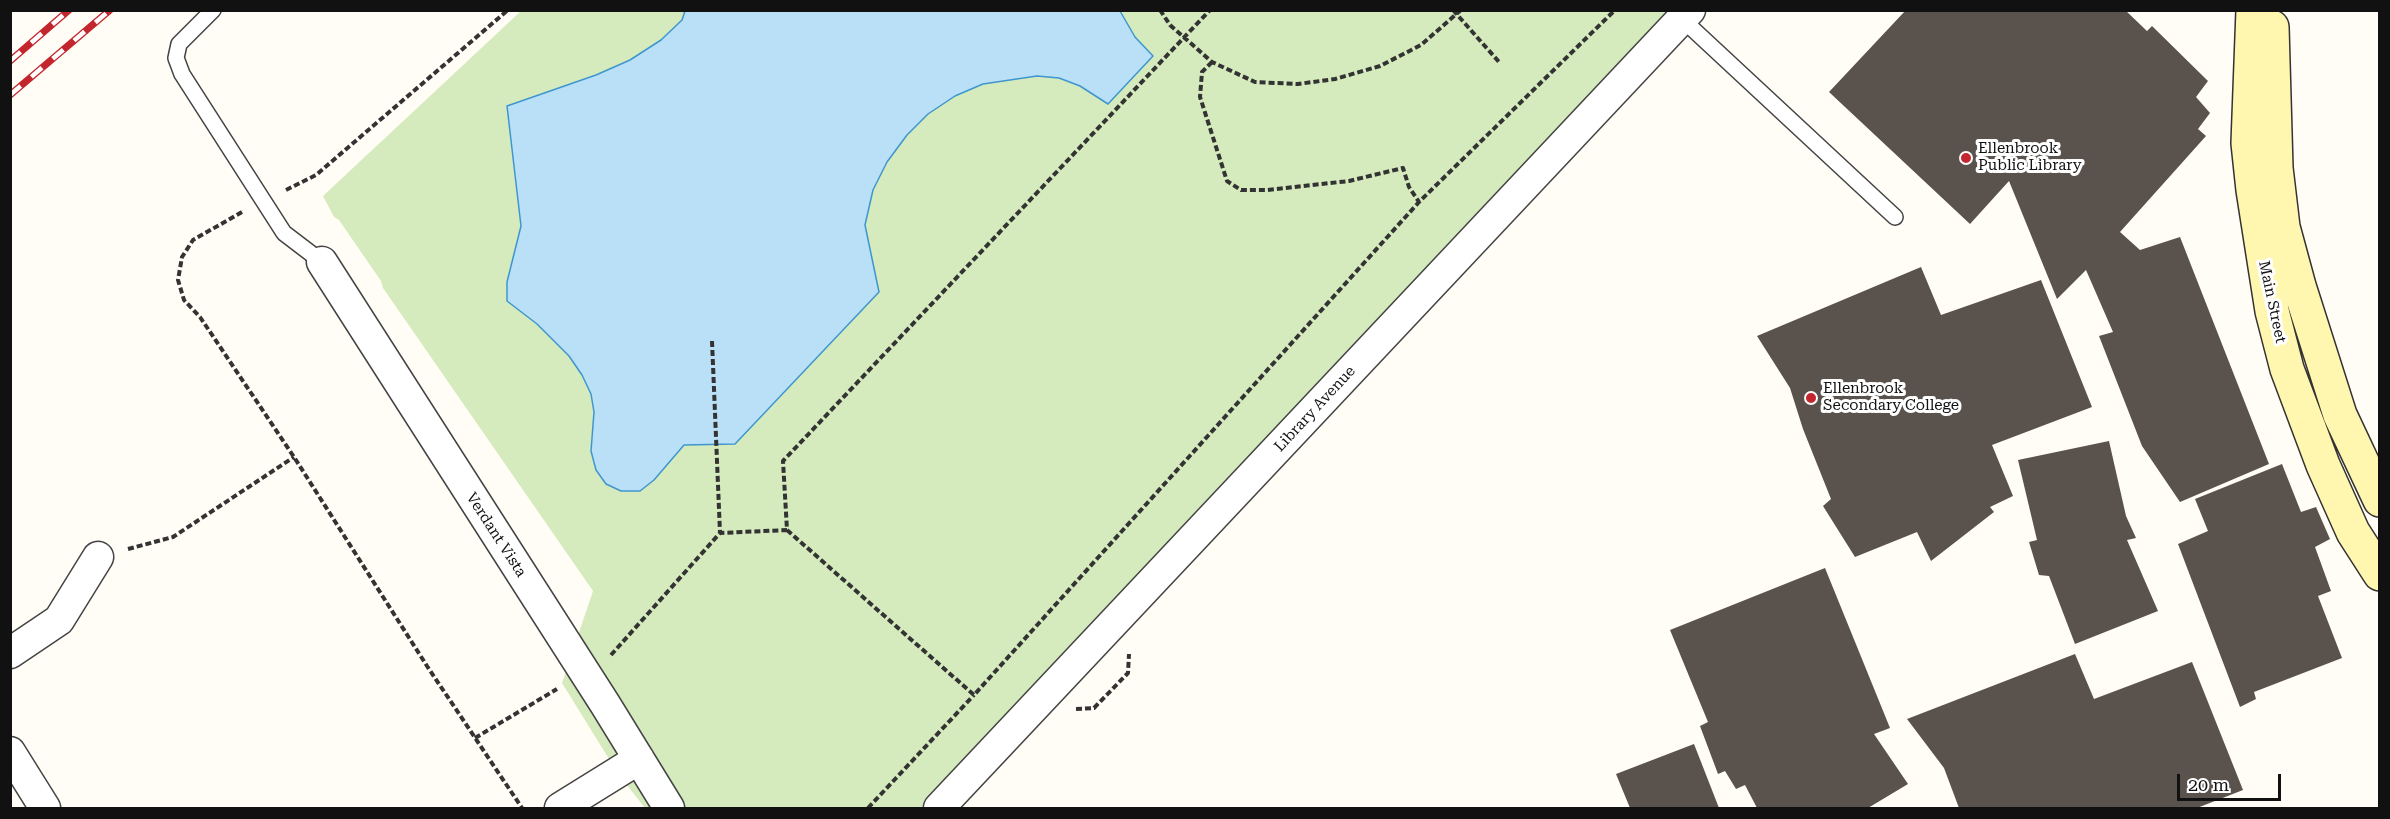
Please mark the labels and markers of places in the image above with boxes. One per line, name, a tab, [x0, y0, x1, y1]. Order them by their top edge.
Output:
place label: Ellenbrook Public Library	[1978, 140, 2082, 175]
marker: Ellenbrook Public Library	[1959, 151, 1973, 165]
place label: Ellenbrook Secondary College	[1823, 380, 1959, 415]
marker: Ellenbrook Secondary College	[1804, 391, 1818, 405]

